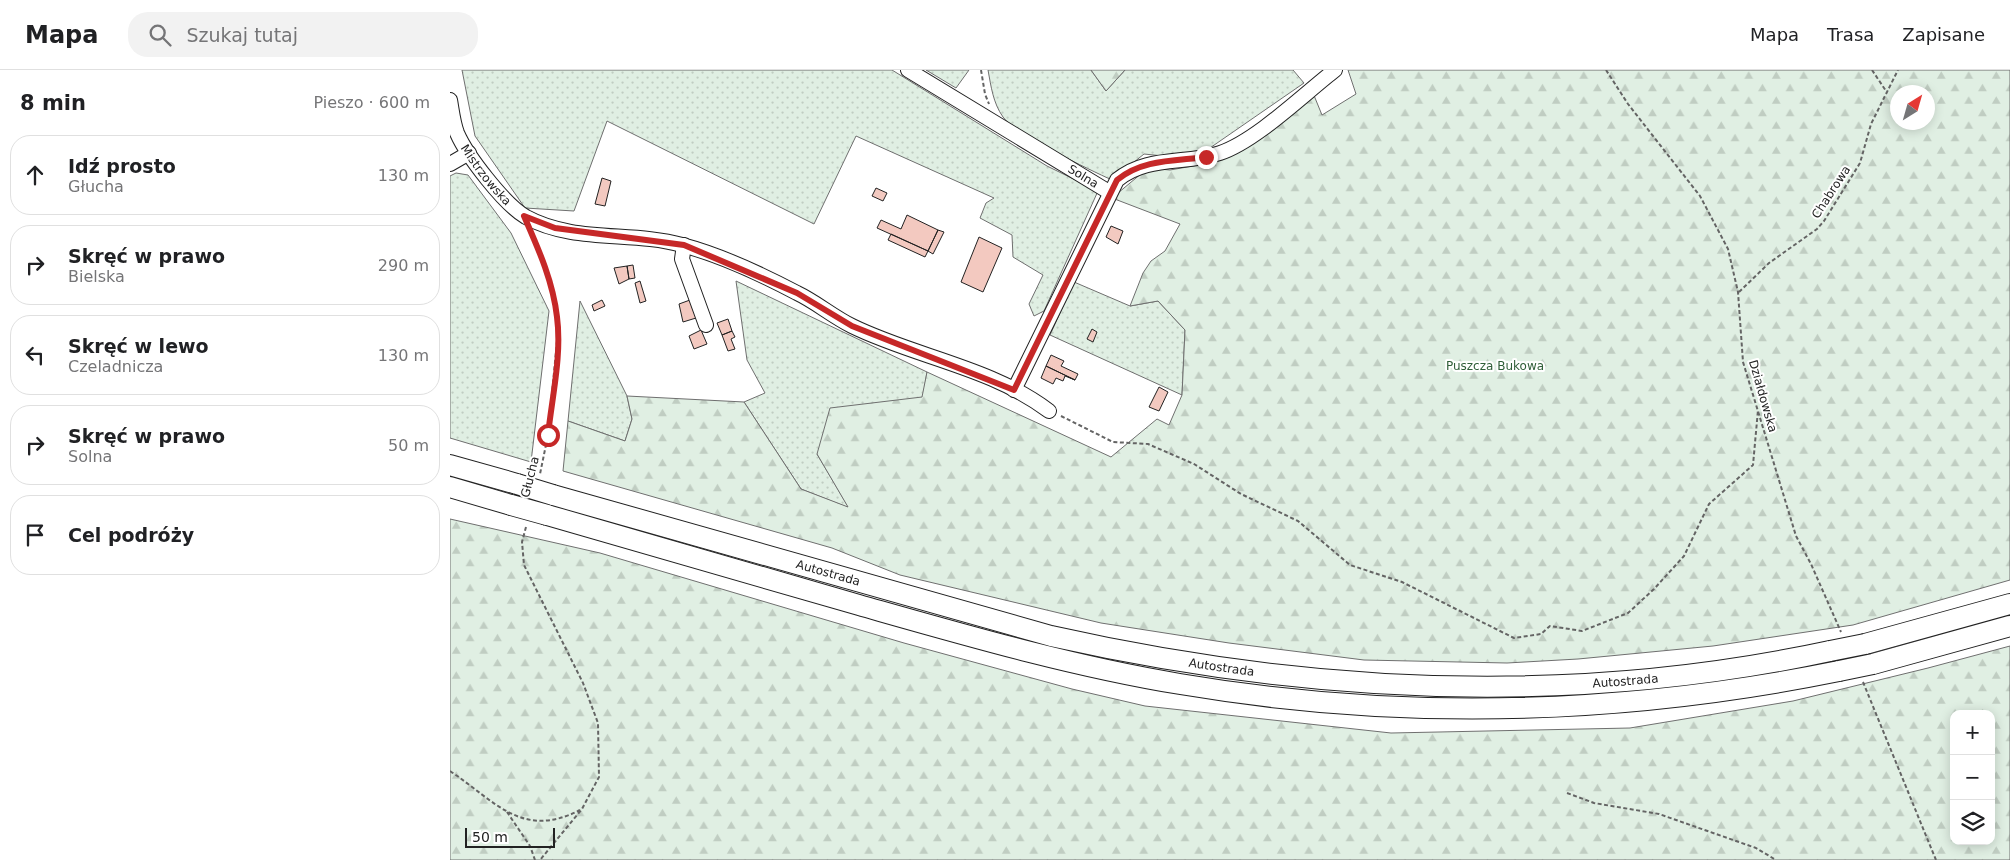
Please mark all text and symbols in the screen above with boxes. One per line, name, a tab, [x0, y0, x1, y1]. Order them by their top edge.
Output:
search box	[128, 12, 478, 57]
text: Mapa	[25, 21, 98, 49]
icon: search	[146, 21, 174, 49]
text: Szukaj tutaj	[186, 24, 298, 46]
text: Mapa	[1750, 24, 1799, 45]
text: Trasa	[1827, 24, 1874, 45]
text: Zapisane	[1902, 24, 1985, 45]
north arrow	[1890, 85, 1935, 130]
text: 8 min	[20, 91, 86, 115]
text: Pieszo · 600 m	[313, 93, 430, 112]
street label: Mistrzowska	[458, 142, 514, 208]
route end	[1195, 146, 1218, 169]
text: Idź prosto	[68, 155, 176, 177]
icon: ahead	[21, 161, 49, 189]
street label: Solna	[1065, 162, 1101, 191]
street label: Chabrowa	[1809, 163, 1853, 221]
text: 130 m	[378, 166, 429, 185]
text: Głucha	[68, 177, 124, 196]
text: Skręć w prawo	[68, 245, 225, 267]
icon: right	[21, 251, 49, 279]
text: 290 m	[378, 256, 429, 275]
text: Bielska	[68, 267, 125, 286]
text: Skręć w lewo	[68, 335, 209, 357]
icon: left	[21, 341, 49, 369]
text: 130 m	[378, 346, 429, 365]
text: Czeladnicza	[68, 357, 163, 376]
street label: Działdowska	[1746, 358, 1780, 434]
park label: Puszcza Bukowa	[1446, 359, 1544, 373]
route start	[537, 424, 560, 447]
text: Skręć w prawo	[68, 425, 225, 447]
icon: right	[21, 431, 49, 459]
text: 50 m	[388, 436, 429, 455]
text: Solna	[68, 447, 112, 466]
street label: Głucha	[518, 455, 542, 499]
icon: arrive	[21, 521, 49, 549]
text: Cel podróży	[68, 524, 194, 546]
street label: Autostrada	[794, 557, 862, 589]
street label: Autostrada	[1188, 656, 1255, 679]
street label: Autostrada	[1592, 671, 1659, 691]
map controls	[1950, 710, 1995, 845]
button: +	[1950, 710, 1995, 755]
button: −	[1950, 755, 1995, 800]
button: layers	[1950, 800, 1995, 845]
scale bar	[465, 825, 555, 848]
text: 50 m	[472, 829, 508, 845]

